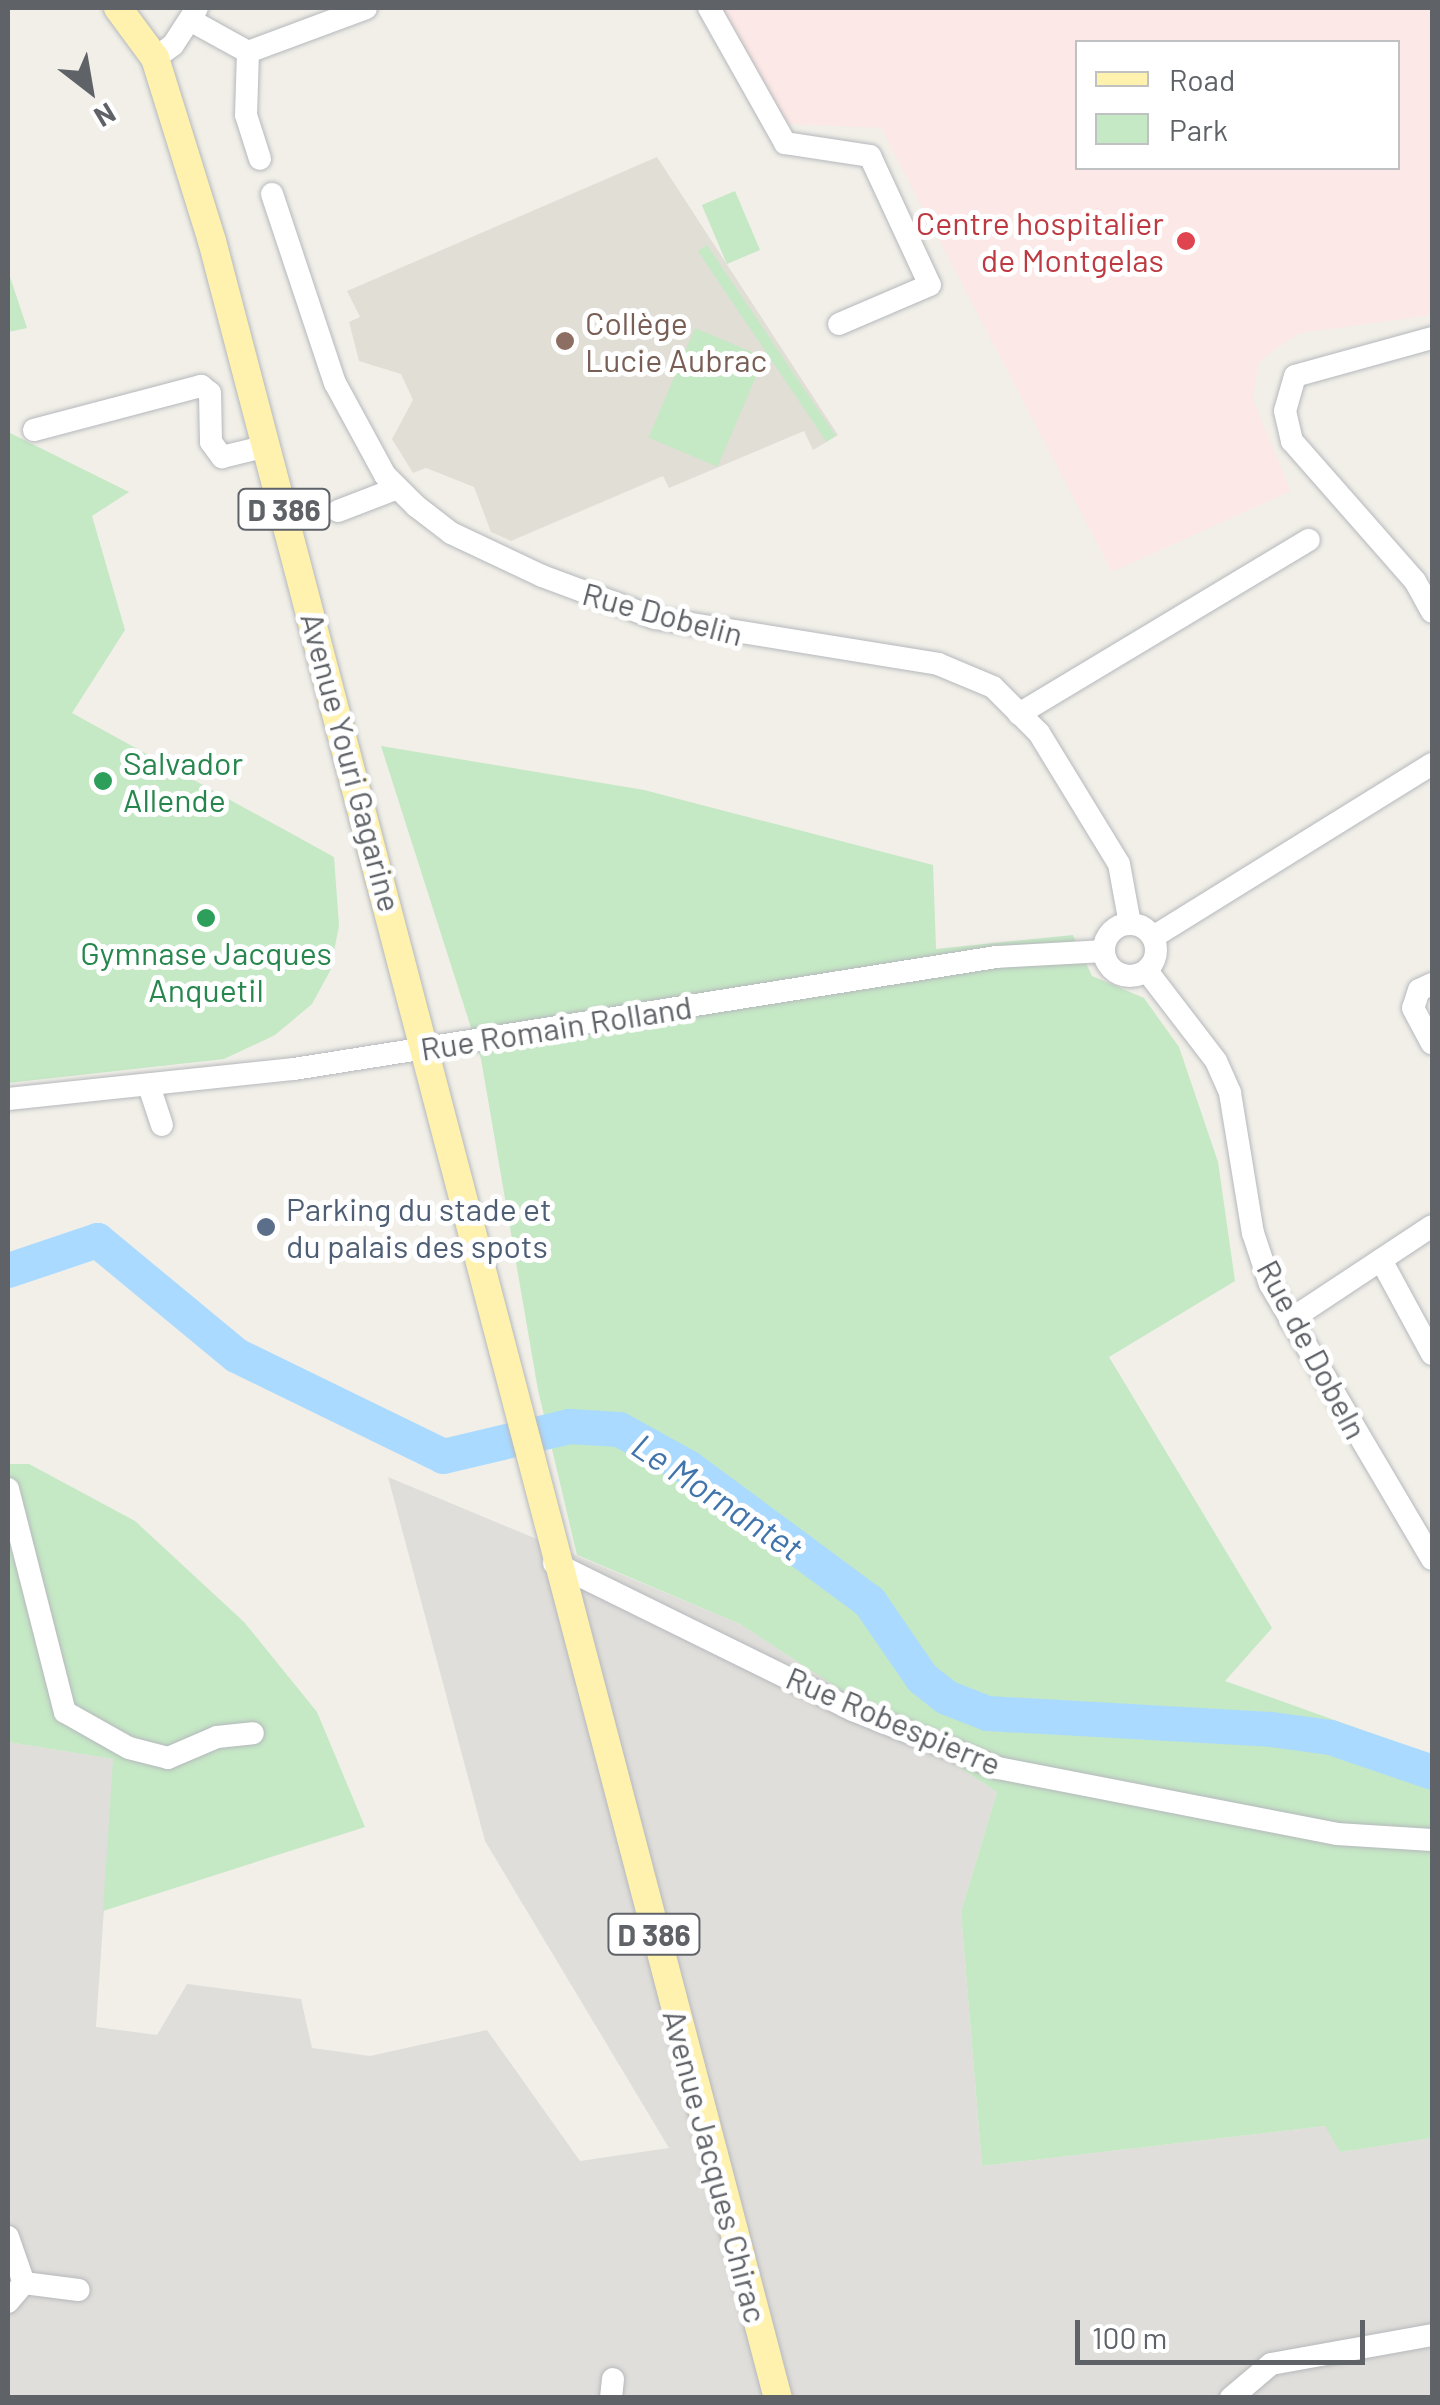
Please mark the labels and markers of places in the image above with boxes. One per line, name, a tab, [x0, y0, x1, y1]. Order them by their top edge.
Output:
place label: Centre hospitalier de Montgelas	[916, 204, 1164, 279]
marker: Centre hospitalier de Montgelas	[1173, 228, 1199, 254]
place label: Collège Lucie Aubrac	[585, 304, 767, 379]
marker: Collège Lucie Aubrac	[554, 330, 576, 352]
place label: Salvador Allende	[123, 744, 243, 819]
marker: Salvador Allende	[92, 770, 114, 792]
marker: Gymnase Jacques Anquetil	[195, 907, 217, 929]
place label: Gymnase Jacques Anquetil	[80, 934, 332, 1009]
place label: Parking du stade et du palais des spots	[286, 1190, 552, 1265]
marker: Parking du stade et du palais des spots	[255, 1216, 277, 1238]

